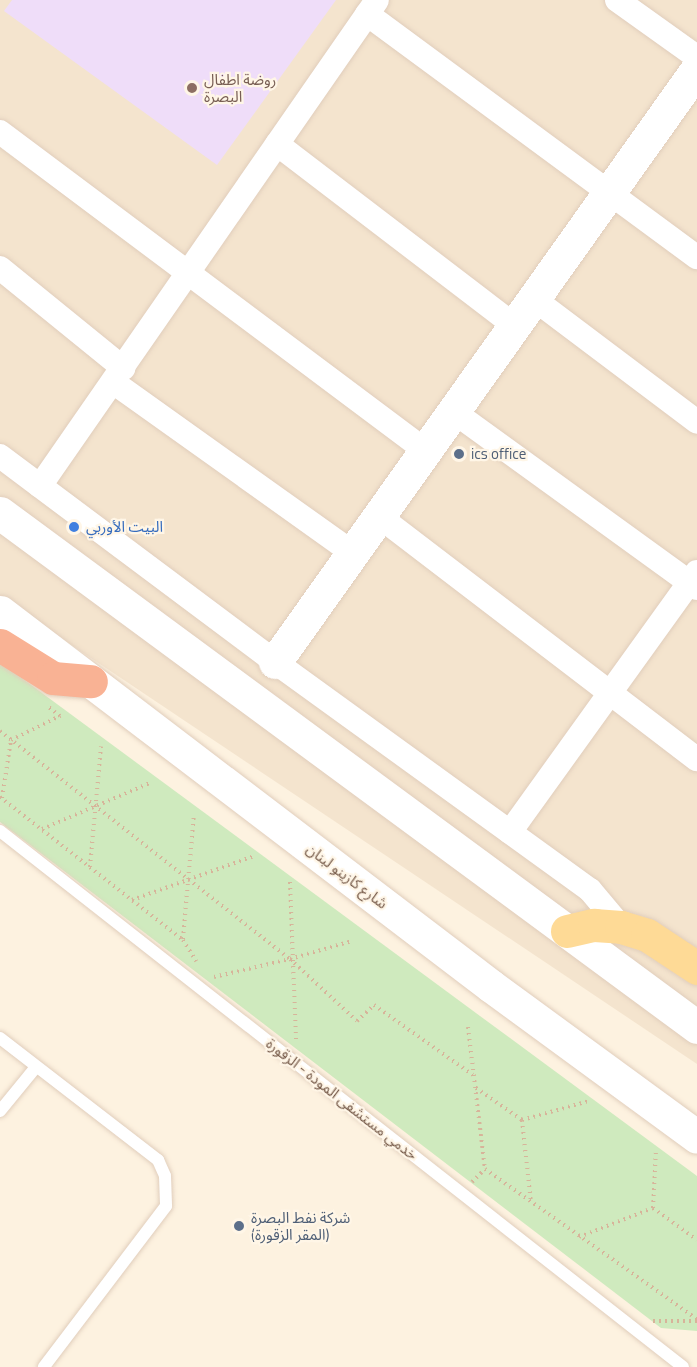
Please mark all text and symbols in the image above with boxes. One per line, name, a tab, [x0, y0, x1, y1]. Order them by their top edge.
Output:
place label: روضة اطفال البصرة	[204, 70, 276, 105]
marker: روضة اطفال البصرة	[185, 81, 199, 95]
place label: ics office	[471, 445, 526, 463]
marker: ics office	[452, 447, 466, 461]
place label: البيت الأوربي	[86, 518, 163, 536]
marker: البيت الأوربي	[67, 520, 81, 534]
street label: شارع كازينو لبنان	[303, 840, 391, 912]
street label: خدمي مستشفى المودة - الزقورة	[263, 1034, 421, 1164]
place label: شركة نفط البصرة (المقر الزقورة)	[251, 1208, 350, 1243]
marker: شركة نفط البصرة (المقر الزقورة)	[232, 1219, 246, 1233]

